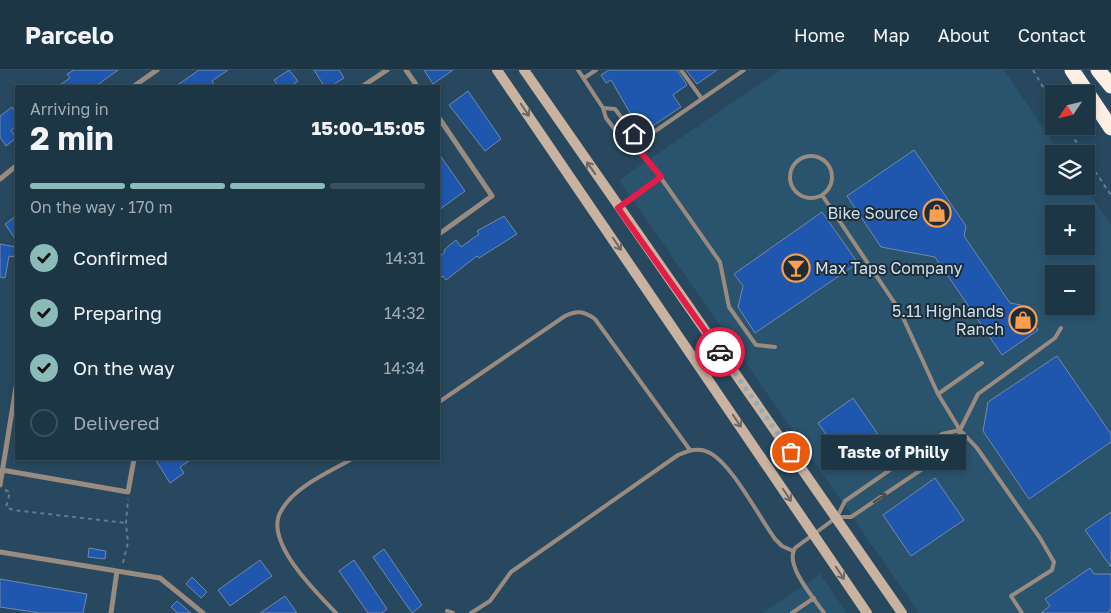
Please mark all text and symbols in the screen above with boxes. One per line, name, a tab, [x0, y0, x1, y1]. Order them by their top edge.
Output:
text: Parcelo	[25, 20, 114, 49]
text: Home	[794, 24, 845, 46]
text: Map	[873, 24, 910, 46]
text: About	[938, 24, 990, 46]
text: Contact	[1018, 24, 1086, 46]
north arrow	[1045, 85, 1095, 135]
map controls	[1045, 85, 1095, 315]
text: Arriving in	[30, 99, 109, 119]
one-way arrow	[520, 103, 530, 117]
pin	[613, 113, 655, 155]
text: 15:00–15:05	[311, 116, 425, 139]
text: 2 min	[30, 119, 114, 157]
icon: home	[620, 120, 648, 148]
button: layers	[1045, 145, 1095, 195]
one-way arrow	[586, 161, 596, 175]
text: On the way · 170 m	[30, 197, 173, 217]
shop icon: Bike Source	[922, 198, 952, 228]
place label: Bike Source	[827, 203, 918, 223]
button: +	[1045, 205, 1095, 255]
one-way arrow	[612, 237, 622, 251]
icon: check	[30, 244, 58, 272]
text: Confirmed	[73, 246, 168, 269]
text: 14:31	[386, 248, 425, 268]
bar icon: Max Taps Company	[781, 253, 811, 283]
place label: Max Taps Company	[815, 258, 962, 278]
button: −	[1045, 265, 1095, 315]
icon: check	[30, 299, 58, 327]
text: Preparing	[73, 301, 162, 324]
place label: 5.11 Highlands Ranch	[892, 301, 1004, 339]
text: 14:32	[384, 303, 425, 323]
shop icon: 5.11 Highlands Ranch	[1008, 305, 1038, 335]
courier	[695, 327, 745, 377]
icon: car	[706, 338, 734, 366]
icon: check	[30, 354, 58, 382]
text: On the way	[73, 356, 175, 379]
text: 14:34	[384, 358, 425, 378]
text: Delivered	[73, 411, 160, 434]
one-way arrow	[732, 413, 742, 427]
pin	[770, 431, 812, 473]
callout: Taste of Philly	[821, 434, 966, 470]
icon: bag	[777, 438, 805, 466]
text: Taste of Philly	[838, 442, 949, 462]
one-way arrow	[782, 488, 792, 502]
one-way arrow	[873, 493, 887, 503]
one-way arrow	[835, 566, 845, 580]

